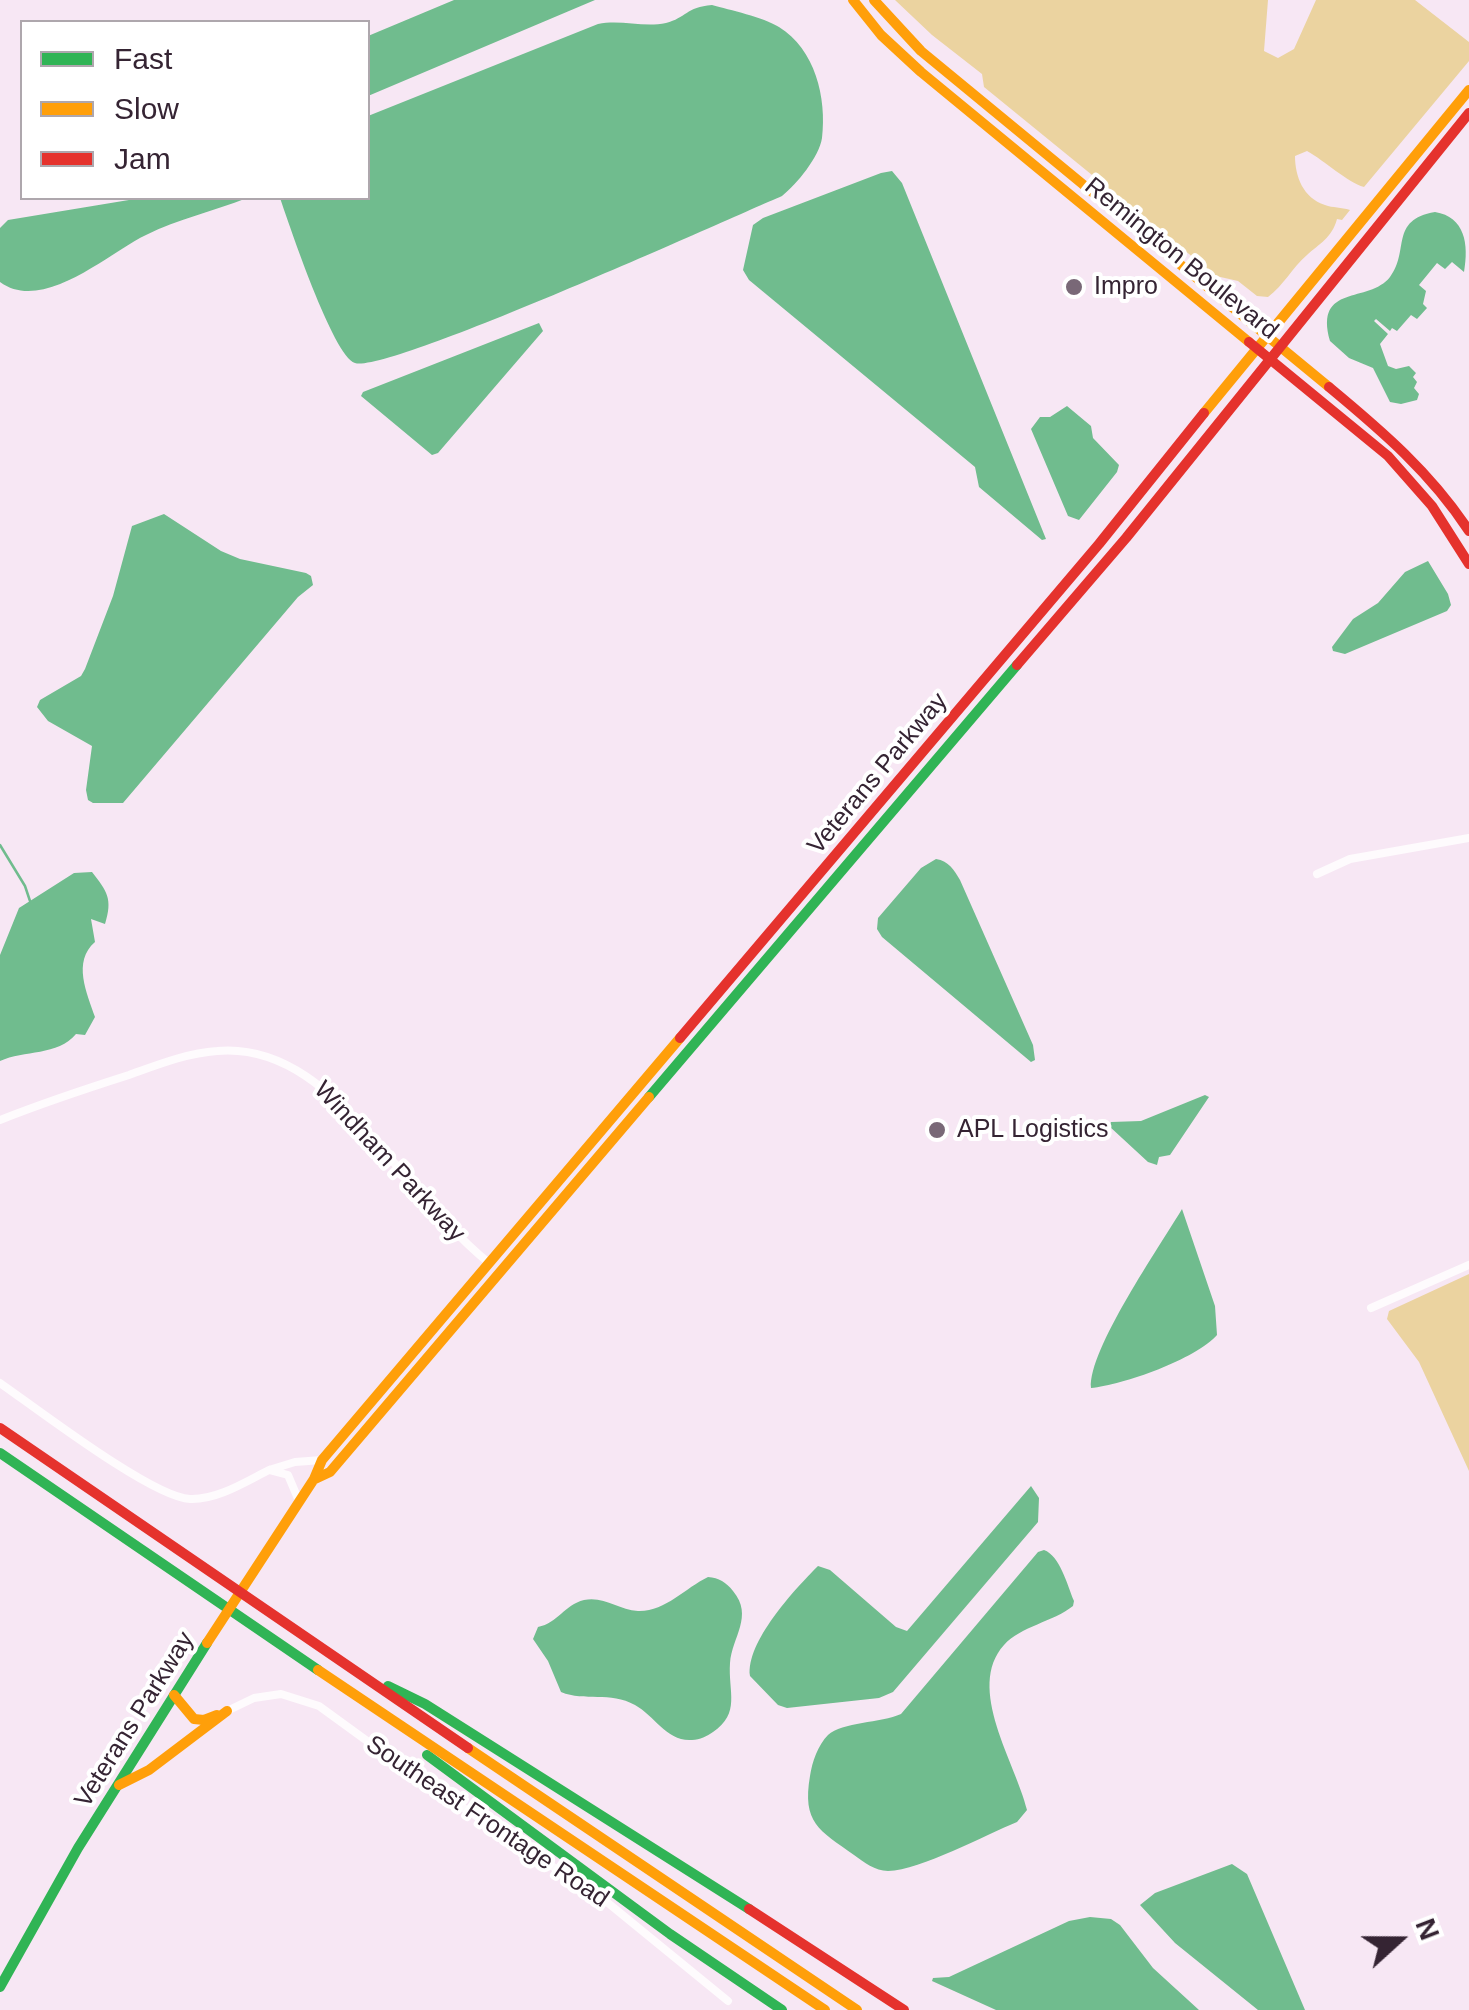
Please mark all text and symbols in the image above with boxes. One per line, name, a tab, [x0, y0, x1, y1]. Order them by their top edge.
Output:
legend	[20, 20, 370, 200]
text: Fast	[114, 42, 172, 75]
text: Slow	[114, 92, 179, 125]
text: Jam	[114, 142, 171, 175]
street label: Remington Boulevard	[1078, 172, 1284, 346]
place label: Impro	[1094, 272, 1158, 302]
marker: Impro	[1063, 276, 1085, 298]
street label: Veterans Parkway	[802, 687, 954, 861]
street label: Windham Parkway	[307, 1076, 471, 1248]
place label: APL Logistics	[957, 1115, 1108, 1145]
marker: APL Logistics	[926, 1119, 948, 1141]
street label: Veterans Parkway	[69, 1627, 201, 1813]
street label: Southeast Frontage Road	[360, 1730, 614, 1914]
north arrow	[1349, 1890, 1449, 1990]
text: N	[1409, 1914, 1446, 1944]

